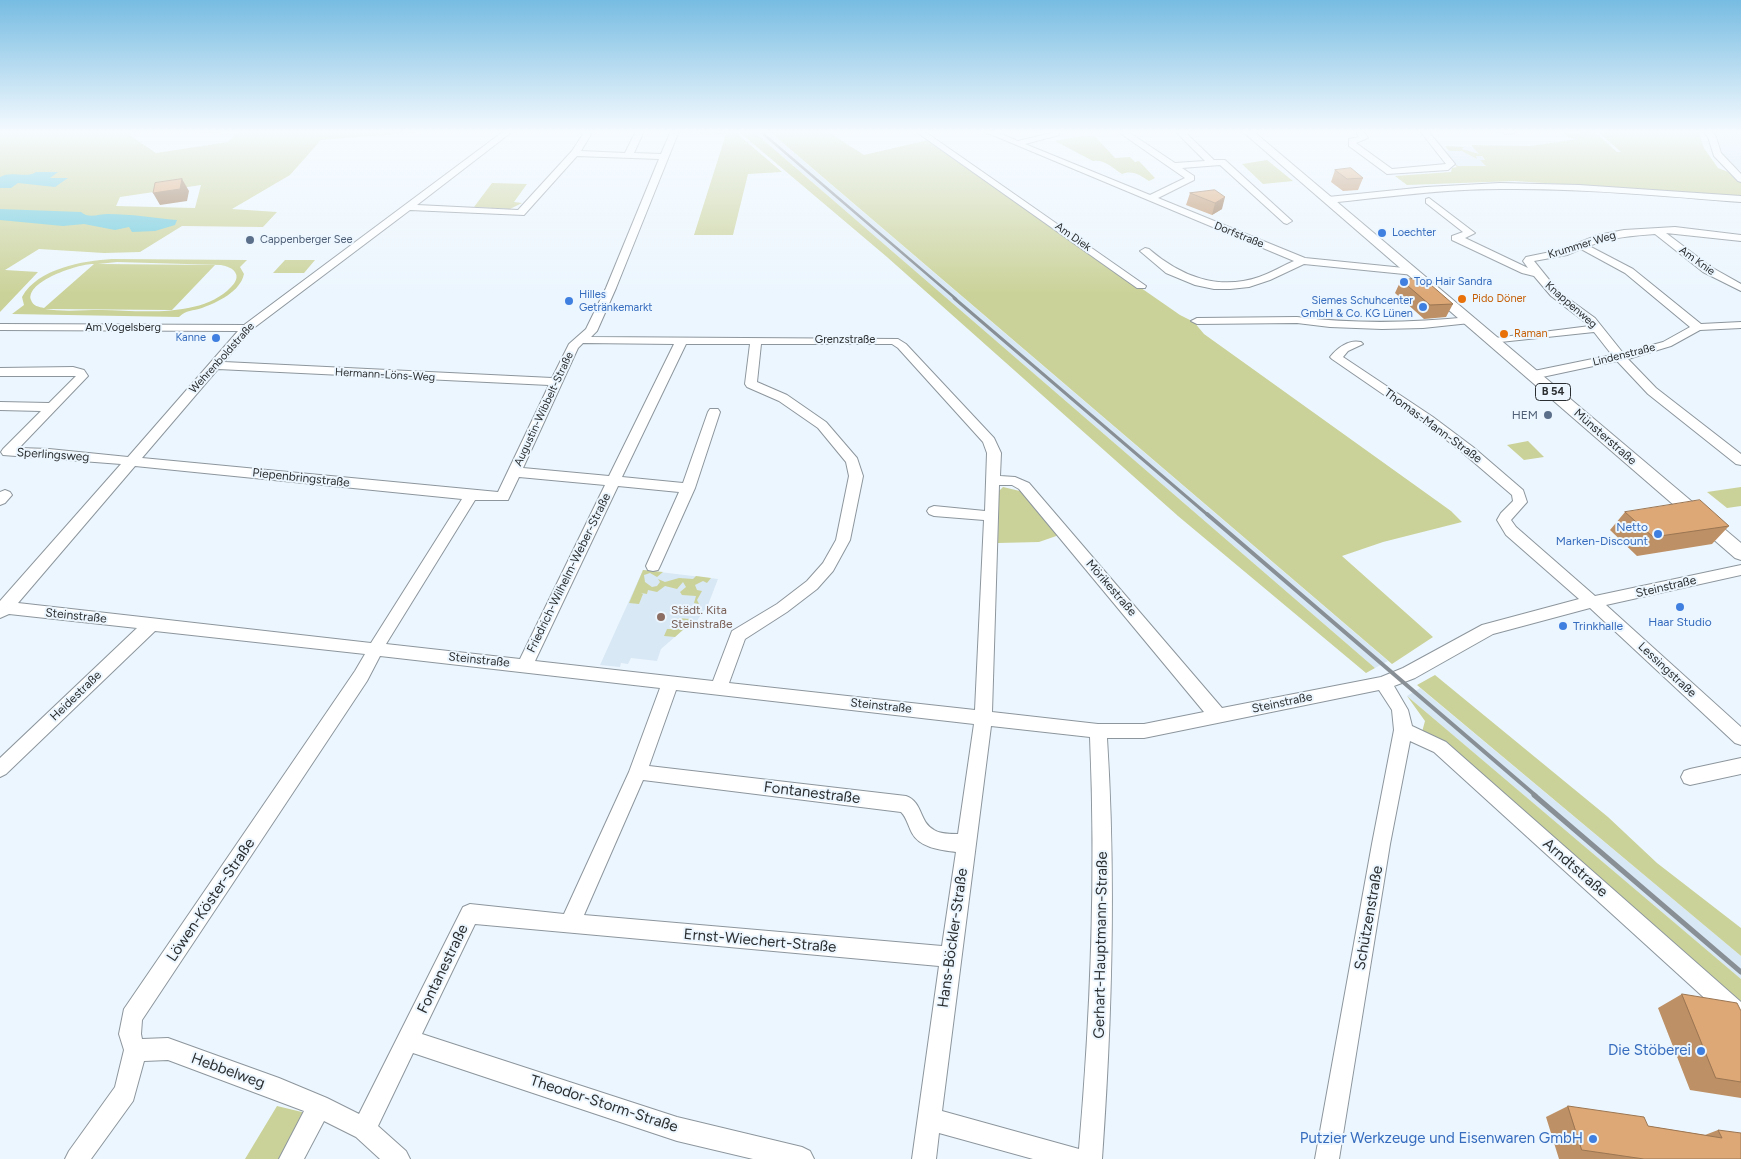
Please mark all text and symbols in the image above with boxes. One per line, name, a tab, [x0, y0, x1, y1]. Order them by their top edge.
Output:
street label: Dorfstraße	[1212, 219, 1266, 251]
street label: Am Diek	[1052, 220, 1094, 254]
place label: Loechter	[1392, 226, 1436, 240]
marker: Loechter	[1376, 227, 1388, 239]
street label: Krummer Weg	[1546, 228, 1618, 262]
place label: Cappenberger See	[260, 233, 353, 247]
marker: Cappenberger See	[244, 234, 256, 246]
street label: Am Knie	[1677, 244, 1717, 278]
place label: Top Hair Sandra	[1414, 275, 1492, 289]
marker: Top Hair Sandra	[1398, 276, 1410, 288]
street label: Knappenweg	[1542, 279, 1600, 331]
place label: Hilles Getränkemarkt	[579, 288, 652, 314]
place label: Pido Döner	[1472, 292, 1526, 306]
marker: Pido Döner	[1456, 293, 1468, 305]
place label: Siemes Schuhcenter GmbH & Co. KG Lünen	[1301, 294, 1413, 320]
marker: Hilles Getränkemarkt	[563, 295, 575, 307]
marker: Siemes Schuhcenter GmbH & Co. KG Lünen	[1417, 301, 1429, 313]
street label: Wehrenboldstraße	[187, 320, 257, 396]
street label: Am Vogelsberg	[85, 321, 161, 335]
place label: Raman	[1514, 327, 1548, 341]
marker: Raman	[1498, 328, 1510, 340]
place label: Kanne	[175, 331, 206, 345]
marker: Kanne	[210, 332, 222, 344]
street label: Grenzstraße	[815, 333, 875, 347]
street label: Lindenstraße	[1591, 341, 1657, 369]
street label: Augustin-Wibbelt-Straße	[512, 350, 576, 468]
street label: Hermann-Löns-Weg	[335, 366, 435, 384]
road number: B 54	[1536, 384, 1570, 401]
street label: Thomas-Mann-Straße	[1381, 386, 1485, 466]
street label: Münsterstraße	[1571, 406, 1639, 468]
place label: HEM	[1512, 408, 1538, 422]
marker: HEM	[1542, 409, 1554, 421]
street label: Sperlingsweg	[16, 445, 90, 465]
street label: Piepenbringstraße	[252, 466, 350, 490]
street label: Friedrich-Wilhelm-Weber-Straße	[524, 491, 614, 655]
place label: Netto Marken-Discount	[1556, 520, 1648, 548]
marker: Netto Marken-Discount	[1652, 528, 1664, 540]
street label: Mörikestraße	[1083, 557, 1139, 619]
street label: Steinstraße	[1634, 573, 1698, 601]
marker: Haar Studio	[1674, 601, 1686, 613]
place label: Städt. Kita Steinstraße	[671, 603, 733, 631]
street label: Steinstraße	[45, 606, 107, 626]
marker: Städt. Kita Steinstraße	[655, 611, 667, 623]
place label: Haar Studio	[1648, 615, 1712, 629]
place label: Trinkhalle	[1573, 619, 1623, 633]
marker: Trinkhalle	[1557, 620, 1569, 632]
street label: Lessingstraße	[1635, 639, 1699, 701]
street label: Steinstraße	[448, 650, 510, 670]
street label: Heidestraße	[47, 668, 105, 724]
street label: Steinstraße	[1250, 690, 1314, 716]
street label: Steinstraße	[850, 696, 912, 716]
street label: Fontanestraße	[763, 778, 861, 808]
street label: Löwen-Köster-Straße	[163, 835, 259, 965]
street label: Arndtstraße	[1539, 835, 1611, 901]
street label: Gerhart-Hauptmann-Straße	[1090, 851, 1112, 1039]
street label: Schützenstraße	[1351, 864, 1387, 972]
street label: Hans-Böckler-Straße	[934, 867, 972, 1009]
street label: Fontanestraße	[414, 921, 472, 1017]
street label: Ernst-Wiechert-Straße	[683, 925, 837, 957]
place label: Die Stöberei	[1608, 1042, 1691, 1060]
marker: Die Stöberei	[1695, 1045, 1707, 1057]
street label: Hebbelweg	[189, 1049, 267, 1093]
street label: Theodor-Storm-Straße	[528, 1072, 680, 1136]
place label: Putzier Werkzeuge und Eisenwaren GmbH	[1300, 1130, 1583, 1148]
marker: Putzier Werkzeuge und Eisenwaren GmbH	[1587, 1133, 1599, 1145]

